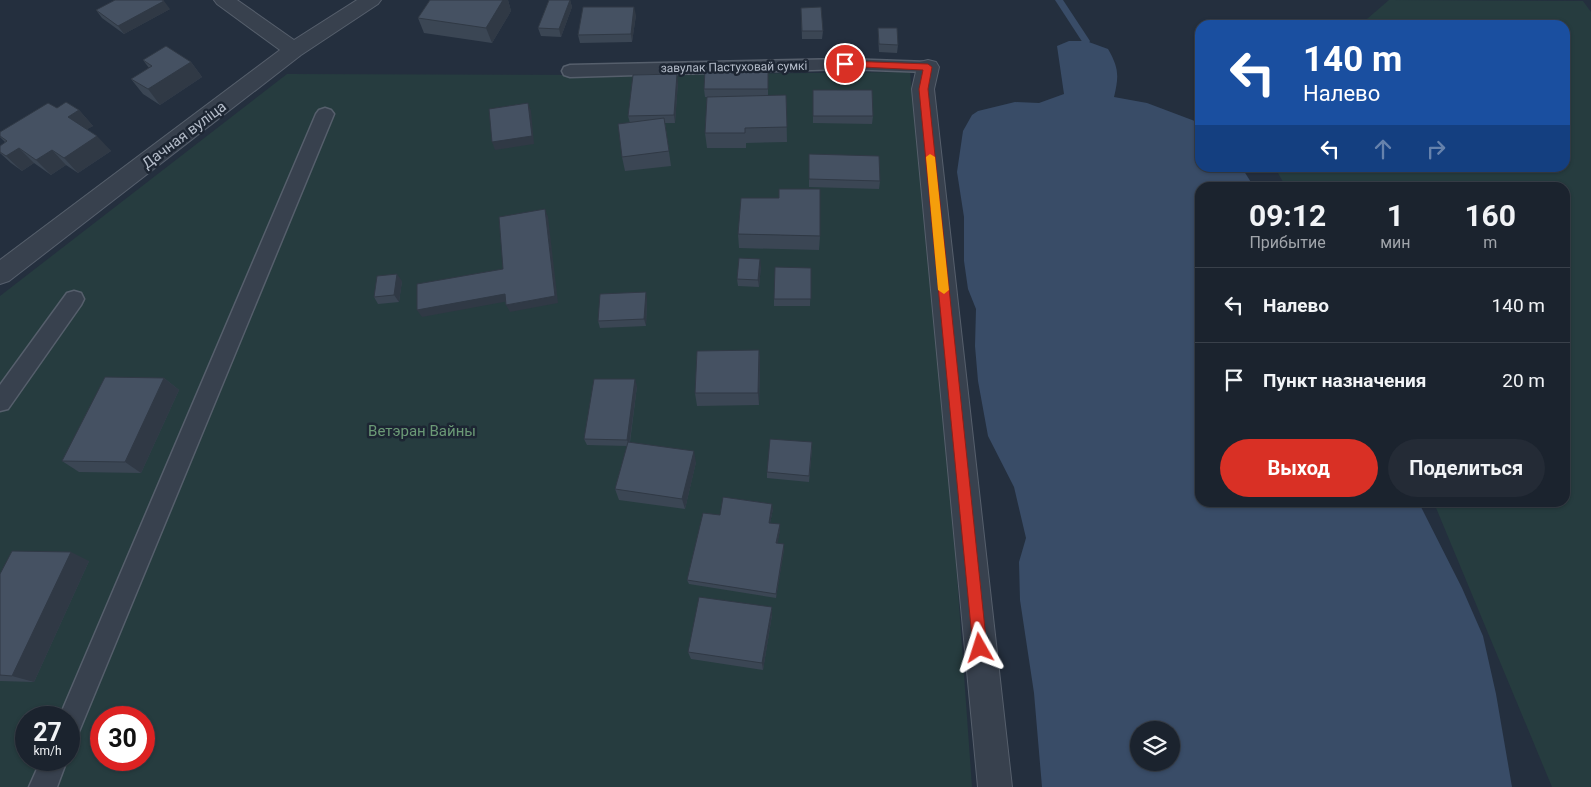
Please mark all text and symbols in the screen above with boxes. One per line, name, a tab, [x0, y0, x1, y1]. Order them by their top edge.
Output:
text: 140 m	[1303, 39, 1402, 80]
icon: left	[1220, 40, 1285, 105]
pin	[824, 43, 866, 85]
icon: arrive	[831, 50, 859, 78]
street label: завулак Пастуховай сумкі	[660, 59, 808, 75]
text: Налево	[1303, 81, 1380, 106]
street label: Дачная вуліца	[138, 97, 230, 173]
icon: left	[1316, 135, 1344, 163]
icon: ahead	[1369, 135, 1397, 163]
icon: right	[1422, 135, 1450, 163]
text: 09:12	[1249, 198, 1326, 233]
text: 1	[1387, 198, 1404, 233]
text: 160	[1464, 198, 1516, 233]
text: Прибытие	[1249, 233, 1326, 252]
text: мин	[1380, 233, 1410, 252]
text: m	[1483, 233, 1497, 252]
icon: left	[1220, 291, 1248, 319]
text: Налево	[1263, 294, 1329, 317]
text: 140 m	[1492, 294, 1545, 317]
icon: arrive	[1220, 366, 1248, 394]
text: Пункт назначения	[1263, 369, 1426, 392]
text: 20 m	[1502, 369, 1545, 392]
park label: Ветэран Вайны	[368, 422, 476, 440]
button: Выход	[1220, 439, 1378, 497]
button: Поделиться	[1388, 439, 1545, 497]
position arrow	[953, 621, 1005, 673]
speed limit sign: 30	[90, 706, 155, 771]
text: 27	[33, 718, 62, 747]
map controls	[1130, 721, 1180, 771]
button: layers	[1130, 721, 1180, 771]
text: km/h	[33, 744, 62, 758]

